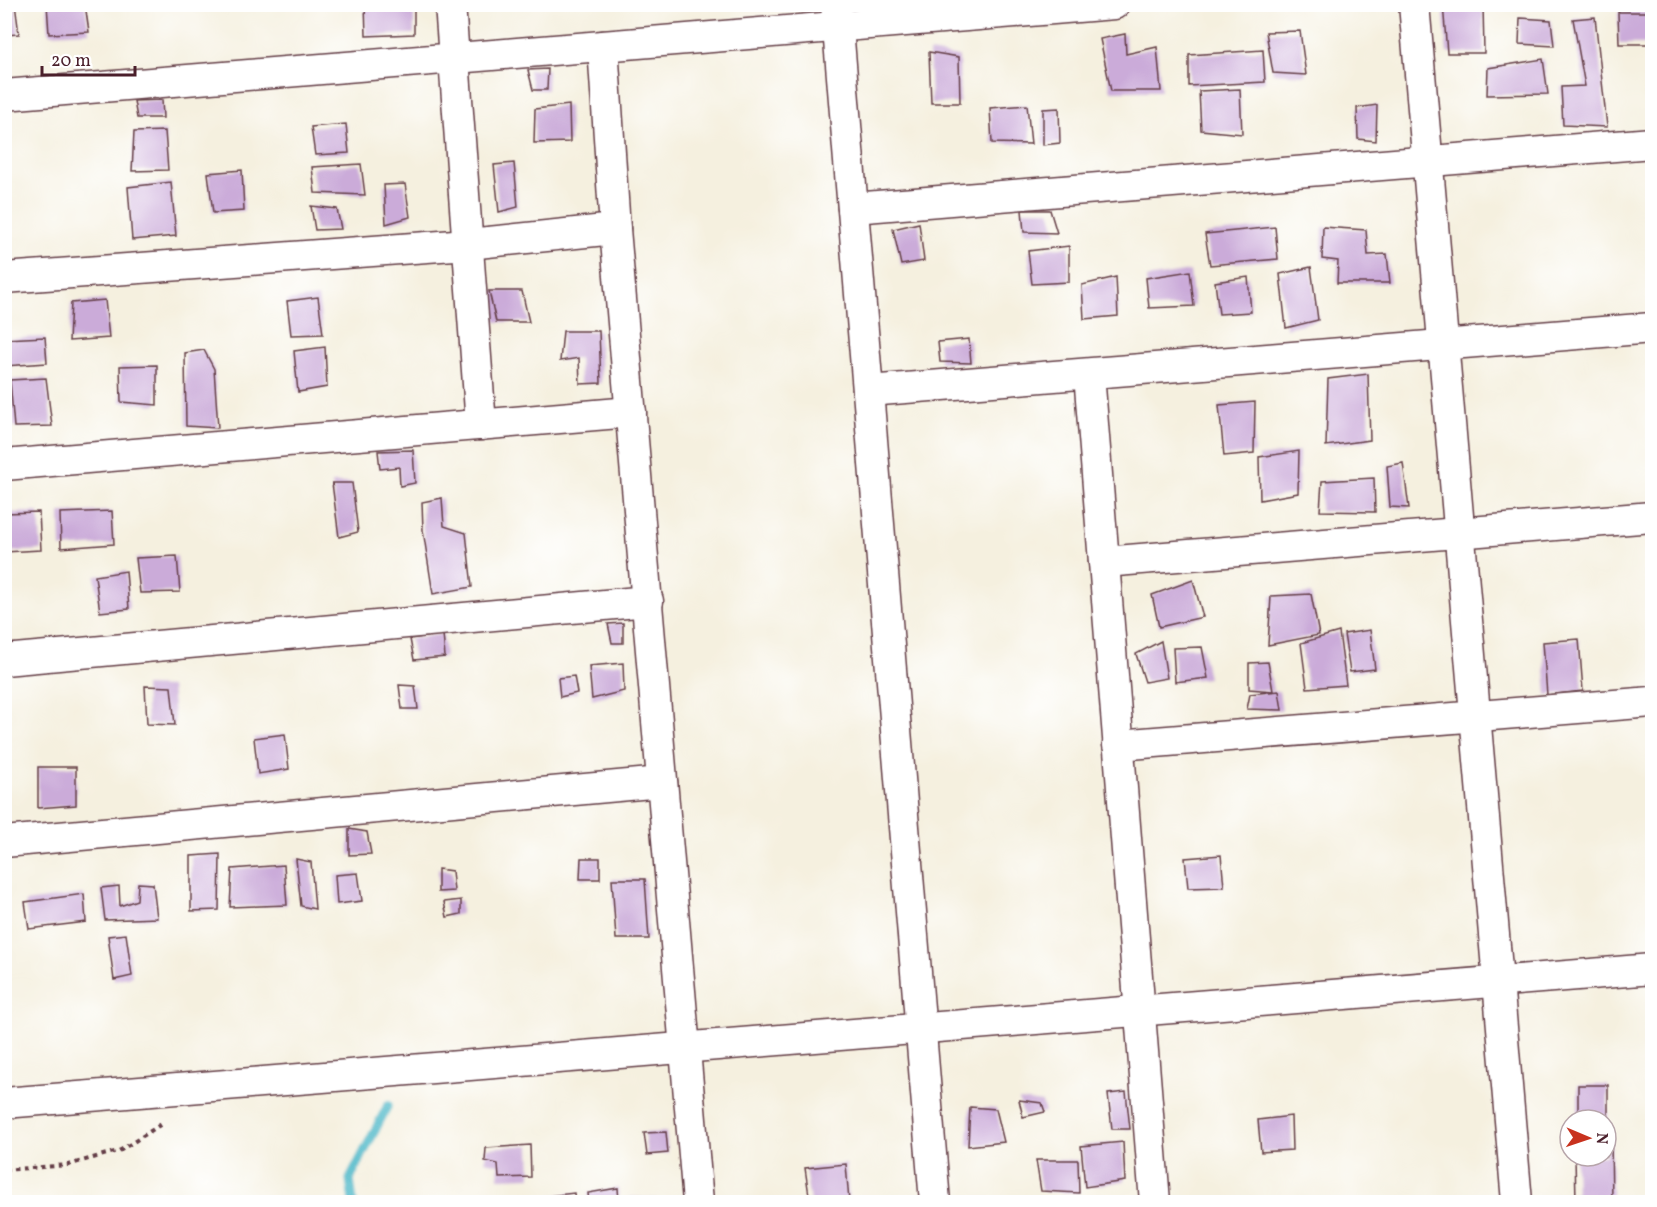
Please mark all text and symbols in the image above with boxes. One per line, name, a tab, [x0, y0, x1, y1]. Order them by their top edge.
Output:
scale bar	[42, 39, 135, 77]
text: 20 m	[51, 49, 91, 74]
north arrow	[1558, 1108, 1618, 1168]
text: N	[1590, 1132, 1612, 1145]

